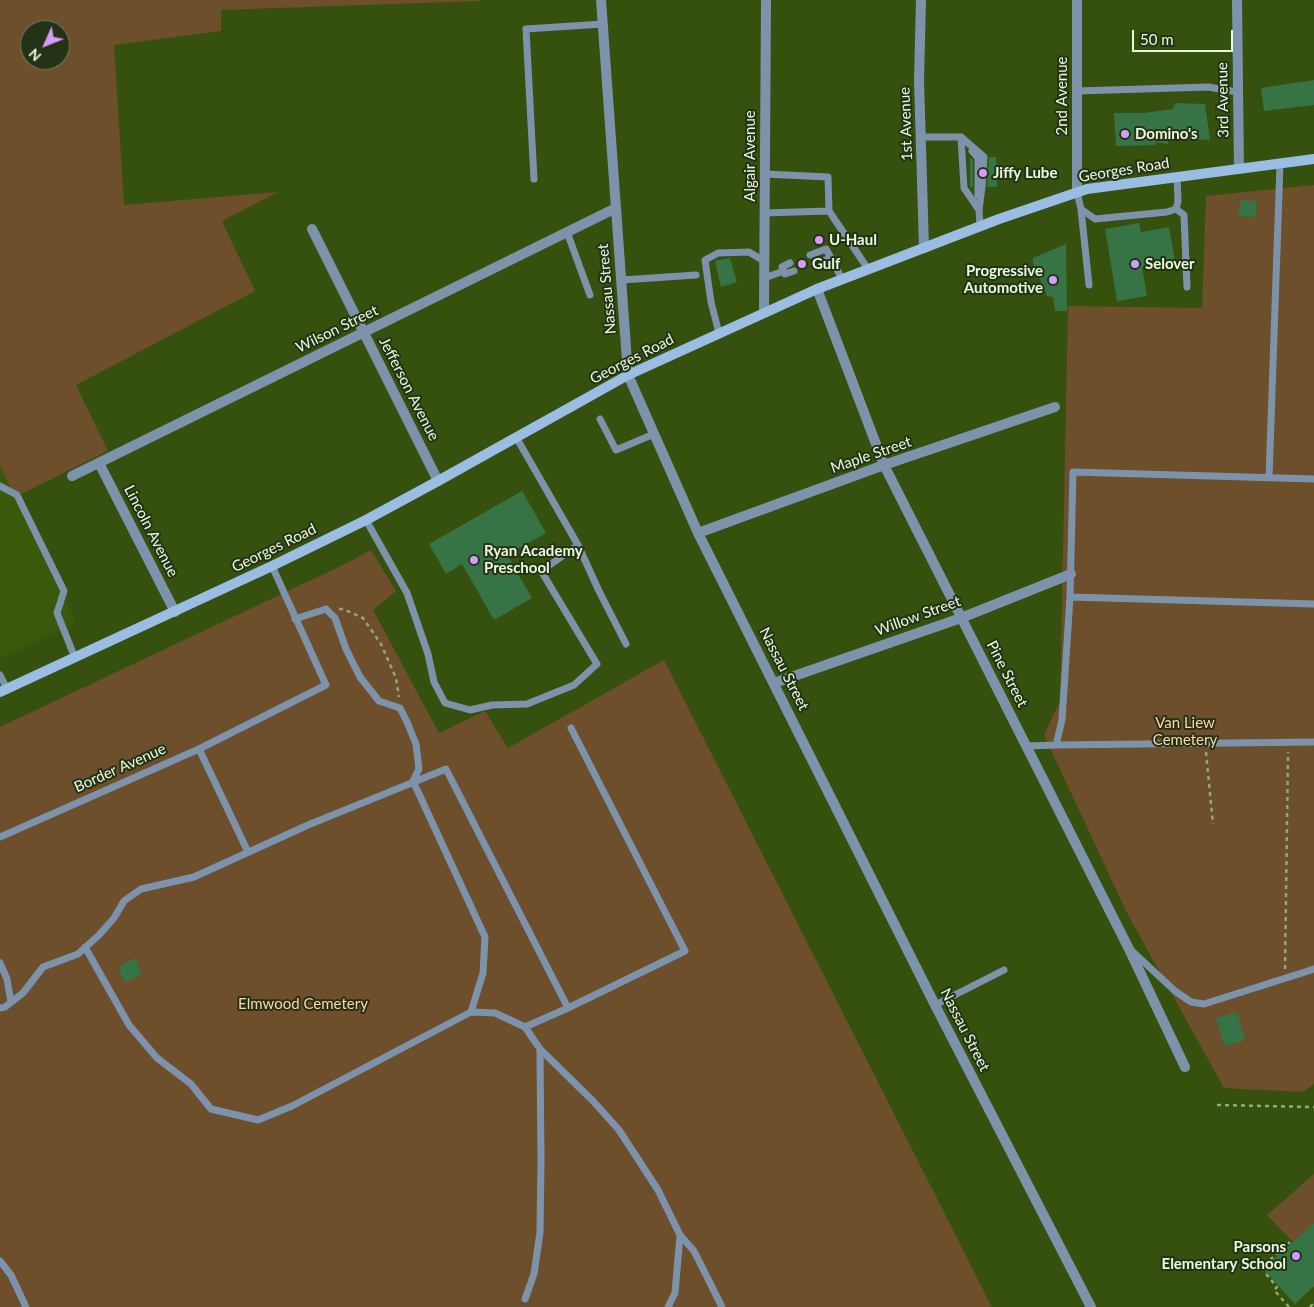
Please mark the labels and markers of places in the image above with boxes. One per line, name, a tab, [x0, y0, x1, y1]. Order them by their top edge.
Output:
place label: Domino's	[1135, 125, 1198, 143]
marker: Domino's	[1119, 128, 1131, 140]
place label: Jiffy Lube	[993, 164, 1057, 182]
marker: Jiffy Lube	[977, 167, 989, 179]
place label: U-Haul	[829, 231, 877, 249]
marker: U-Haul	[813, 234, 825, 246]
place label: Gulf	[812, 255, 840, 273]
place label: Selover	[1145, 255, 1195, 273]
marker: Gulf	[796, 258, 808, 270]
marker: Selover	[1129, 258, 1141, 270]
place label: Progressive Automotive	[964, 262, 1043, 297]
marker: Progressive Automotive	[1047, 274, 1059, 286]
place label: Ryan Academy Preschool	[484, 542, 583, 577]
marker: Ryan Academy Preschool	[468, 554, 480, 566]
place label: Parsons Elementary School	[1162, 1238, 1286, 1273]
marker: Parsons Elementary School	[1290, 1250, 1302, 1262]

